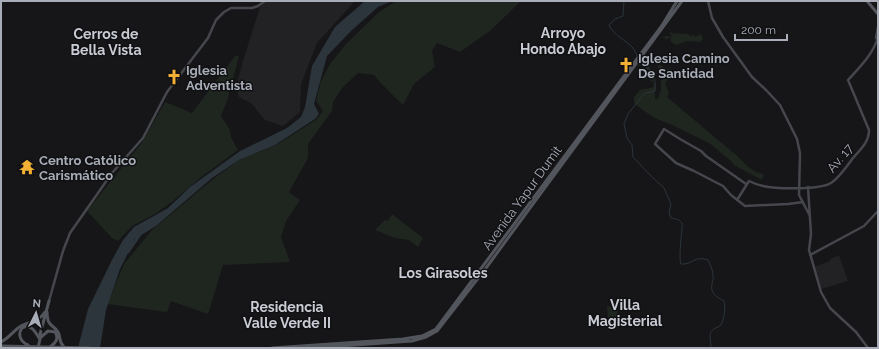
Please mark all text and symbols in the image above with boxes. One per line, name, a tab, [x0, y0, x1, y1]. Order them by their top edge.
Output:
scale bar	[735, 16, 787, 42]
text: 200 m	[741, 23, 776, 37]
district label: Arroyo Hondo Abajo	[520, 25, 607, 57]
district label: Cerros de Bella Vista	[70, 26, 142, 58]
place label: Iglesia Camino De Santidad	[638, 51, 730, 81]
church icon: Iglesia Camino De Santidad	[617, 56, 635, 74]
place label: Iglesia Adventista	[186, 63, 253, 93]
church icon: Iglesia Adventista	[165, 68, 183, 86]
street label: Av. 17	[824, 141, 856, 175]
street label: Avenida Yapur Dumit	[479, 143, 565, 253]
place label: Centro Católico Carismático	[39, 153, 136, 183]
temple icon: Centro Católico Carismático	[18, 158, 36, 176]
district label: Los Girasoles	[398, 265, 488, 281]
north arrow	[16, 293, 56, 333]
text: N	[32, 297, 42, 310]
district label: Villa Magisterial	[588, 297, 663, 329]
district label: Residencia Valle Verde II	[243, 299, 331, 331]

